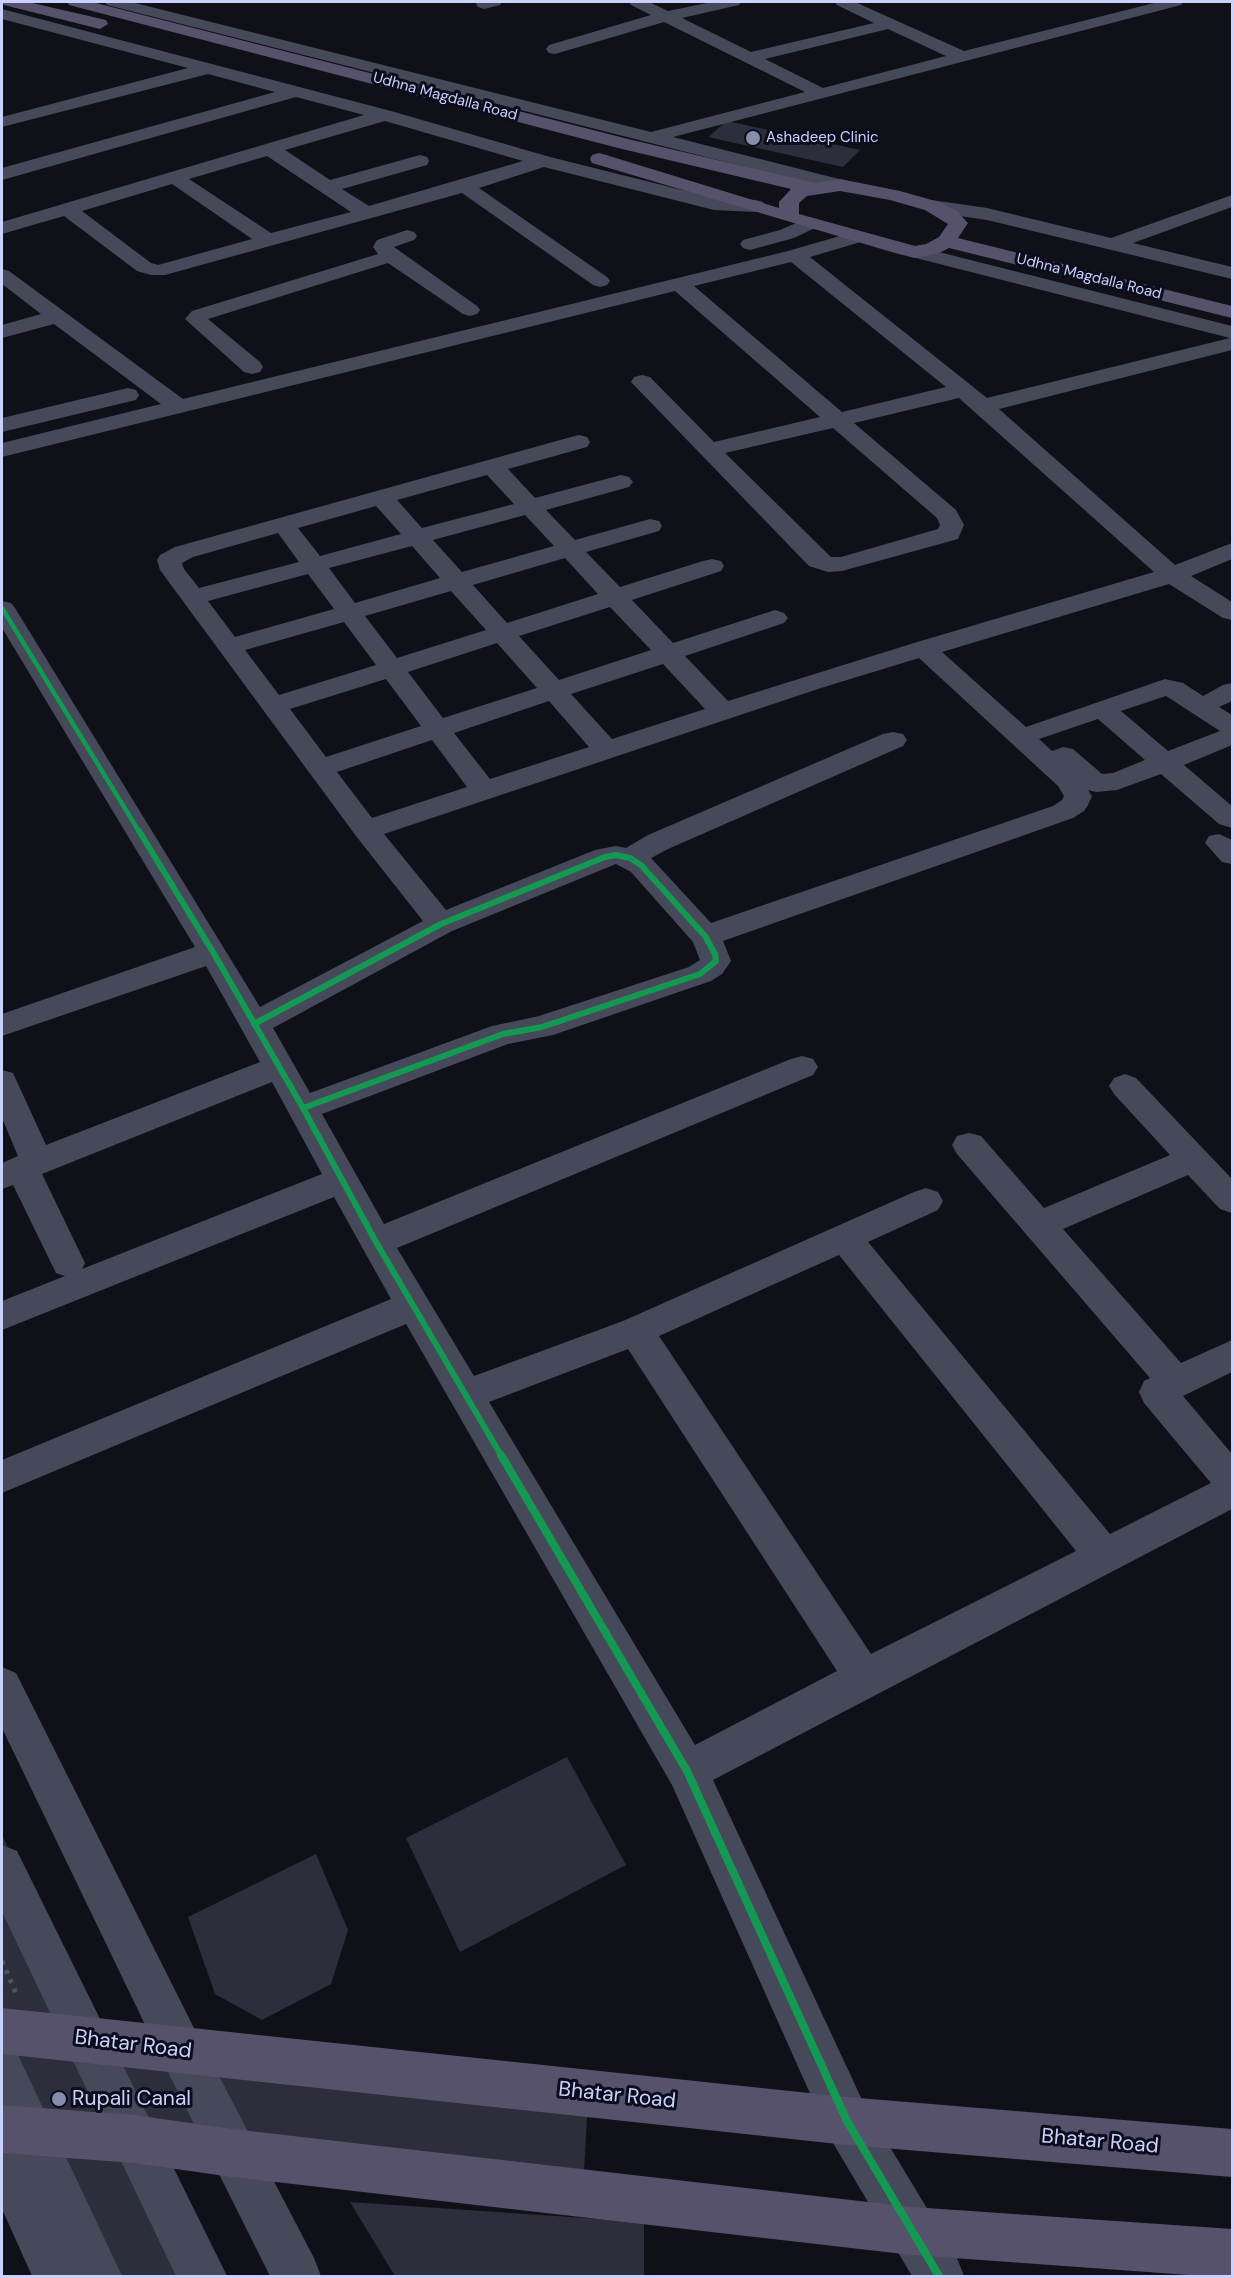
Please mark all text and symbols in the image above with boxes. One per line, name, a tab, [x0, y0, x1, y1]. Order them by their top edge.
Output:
street label: Udhna Magdalla Road	[371, 69, 519, 125]
marker: Ashadeep Clinic	[744, 129, 762, 147]
place label: Ashadeep Clinic	[766, 129, 879, 147]
street label: Udhna Magdalla Road	[1015, 250, 1163, 304]
street label: Bhatar Road	[73, 2025, 193, 2065]
street label: Bhatar Road	[557, 2077, 677, 2115]
place label: Rupali Canal	[72, 2086, 191, 2112]
marker: Rupali Canal	[50, 2090, 68, 2108]
street label: Bhatar Road	[1040, 2124, 1160, 2160]

